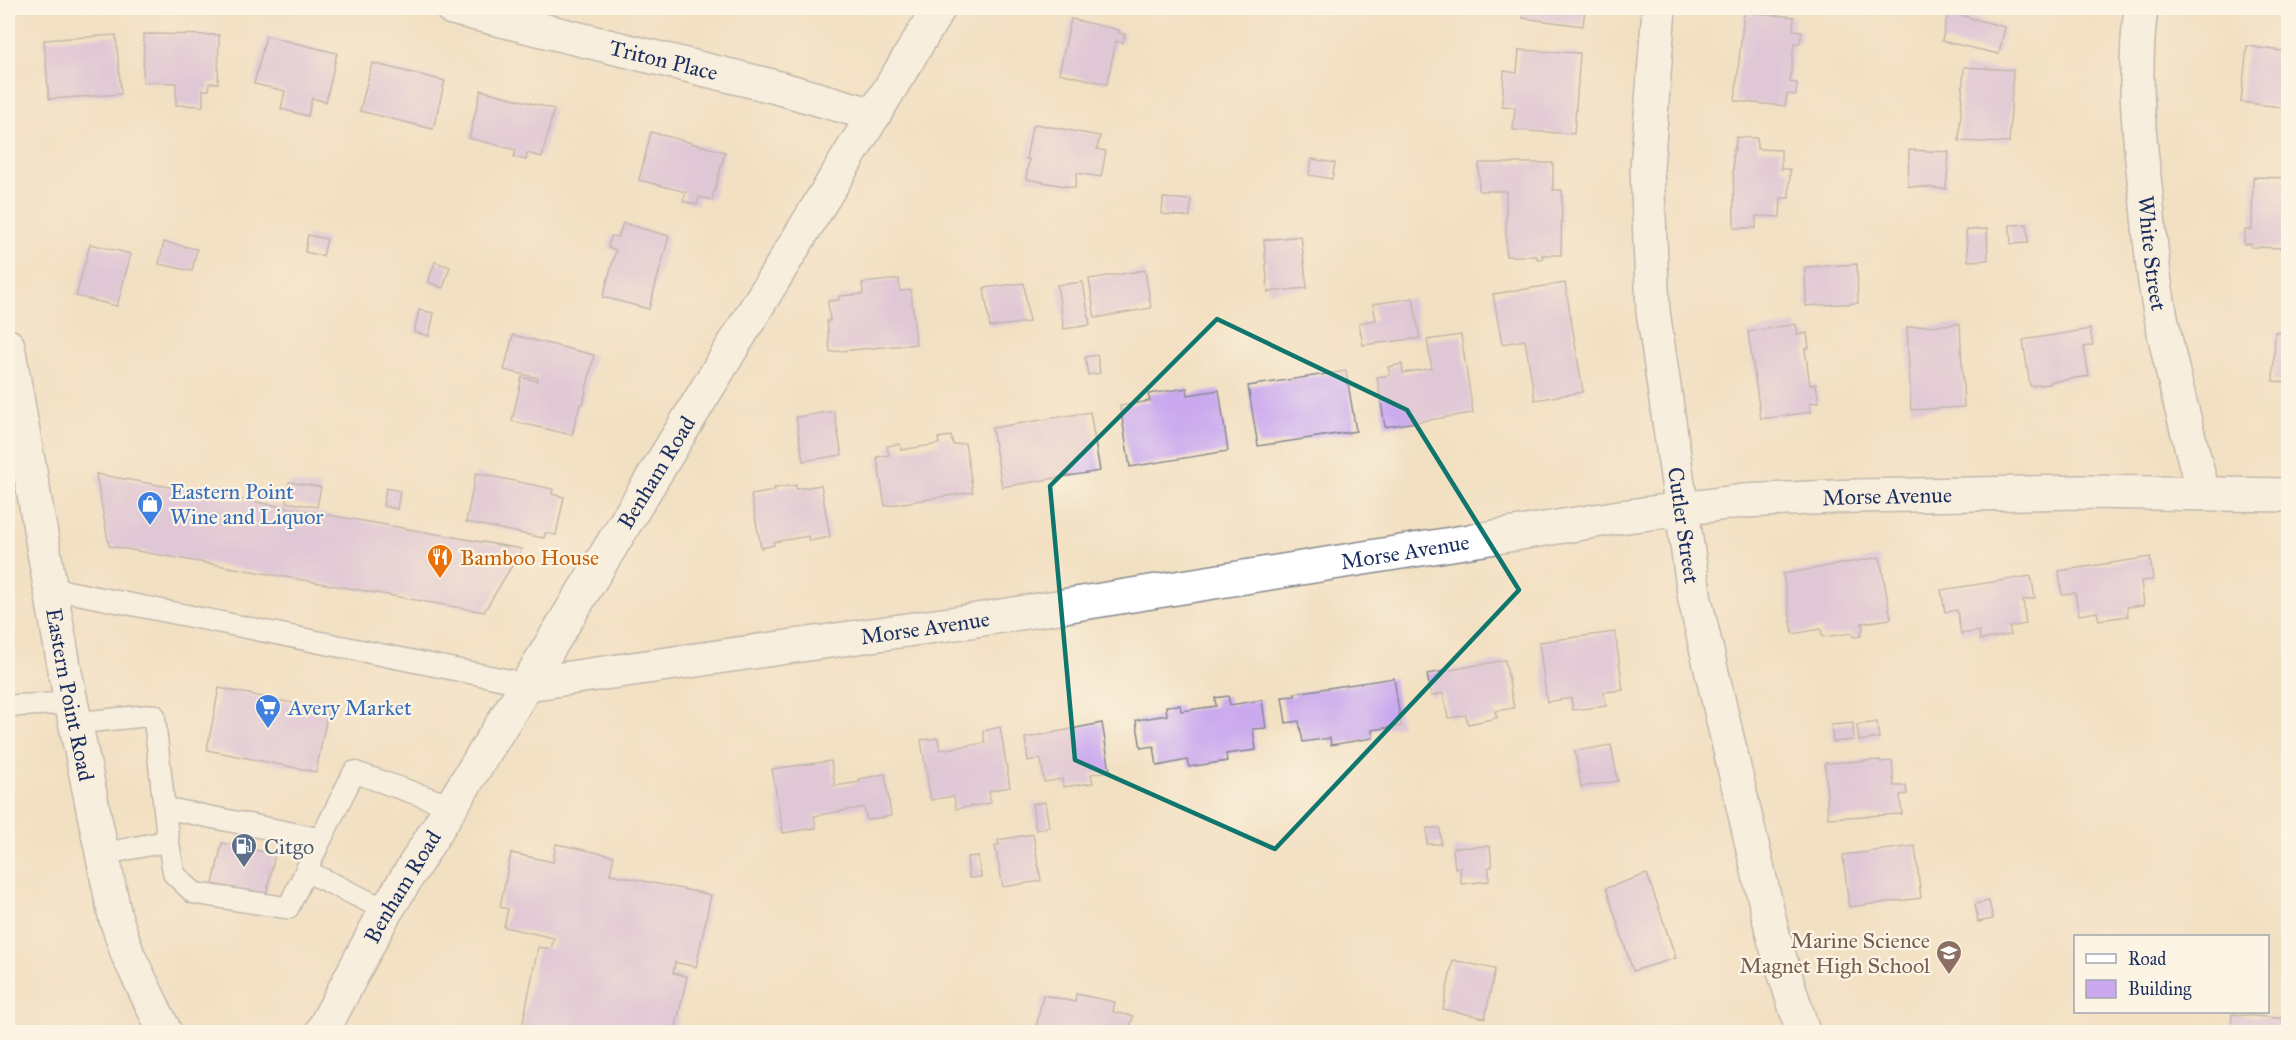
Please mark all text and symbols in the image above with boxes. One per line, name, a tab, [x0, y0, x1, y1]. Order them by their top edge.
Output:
street label: Triton Place	[607, 34, 721, 86]
street label: White Street	[2132, 194, 2173, 313]
street label: Benham Road	[612, 411, 701, 534]
street label: Cutler Street	[1662, 465, 1705, 585]
place label: Eastern Point Wine and Liquor	[170, 478, 324, 530]
street label: Morse Avenue	[1822, 481, 1952, 511]
shop icon: Eastern Point Wine and Liquor	[135, 489, 165, 527]
street label: Morse Avenue	[1339, 528, 1471, 575]
restaurant icon: Bamboo House	[425, 542, 455, 580]
place label: Bamboo House	[460, 544, 599, 571]
street label: Morse Avenue	[859, 605, 991, 650]
street label: Eastern Point Road	[40, 606, 100, 783]
supermarket icon: Avery Market	[253, 692, 283, 730]
place label: Avery Market	[287, 694, 412, 721]
street label: Benham Road	[358, 825, 447, 948]
fuel station icon: Citgo	[229, 831, 259, 869]
place label: Citgo	[264, 833, 314, 860]
place label: Marine Science Magnet High School	[1739, 927, 1930, 979]
legend	[2074, 935, 2269, 1013]
school or university icon: Marine Science Magnet High School	[1934, 938, 1964, 976]
text: Road	[2128, 948, 2166, 970]
text: Building	[2128, 978, 2192, 1001]

